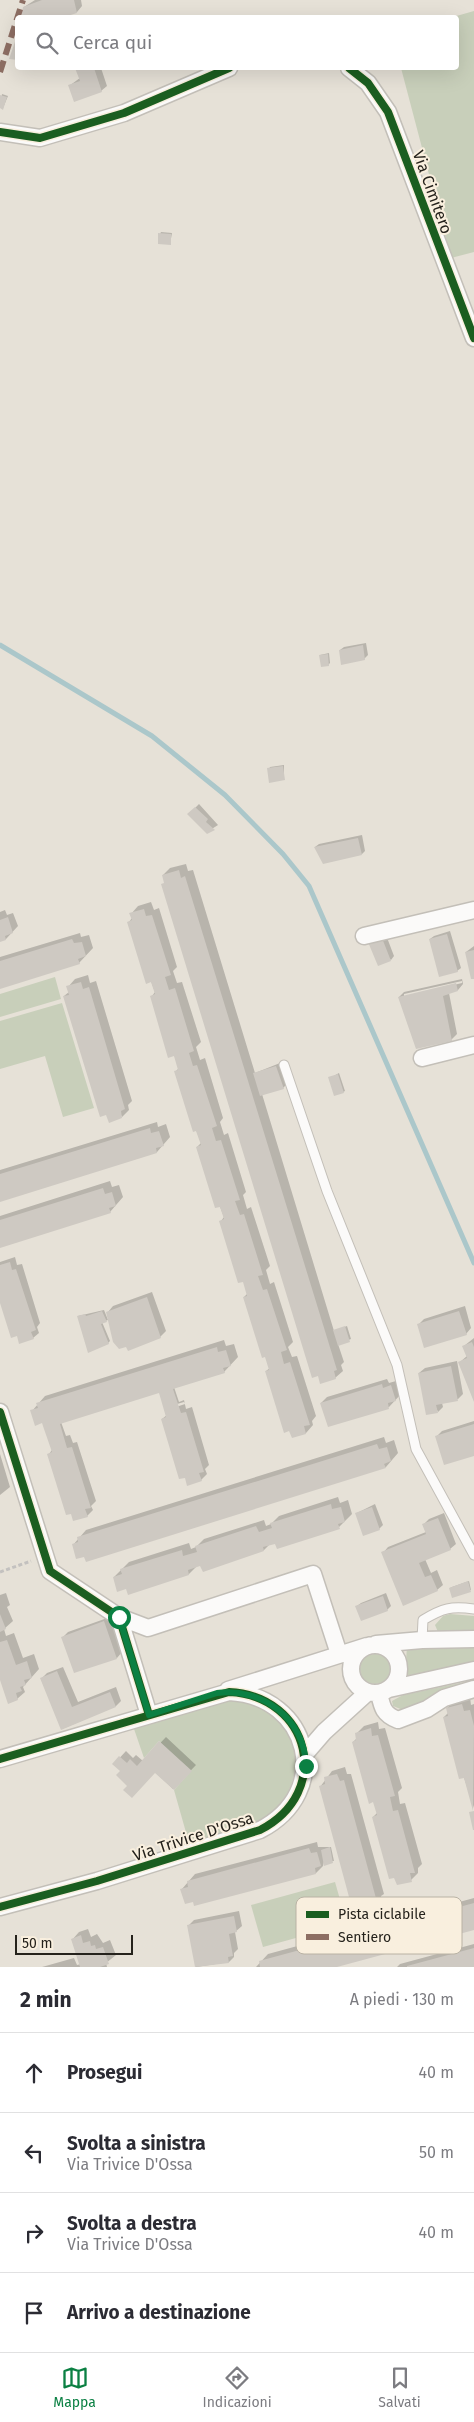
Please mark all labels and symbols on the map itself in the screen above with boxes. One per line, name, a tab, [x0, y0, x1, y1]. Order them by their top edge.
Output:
street label: Via Cimitero	[409, 148, 456, 236]
route start	[108, 1606, 131, 1629]
route end	[295, 1755, 318, 1778]
street label: Via Trivice D'Ossa	[130, 1808, 256, 1865]
legend	[296, 1897, 462, 1954]
text: Pista ciclabile	[338, 1906, 426, 1923]
text: Sentiero	[338, 1929, 391, 1946]
scale bar	[15, 1932, 132, 1955]

